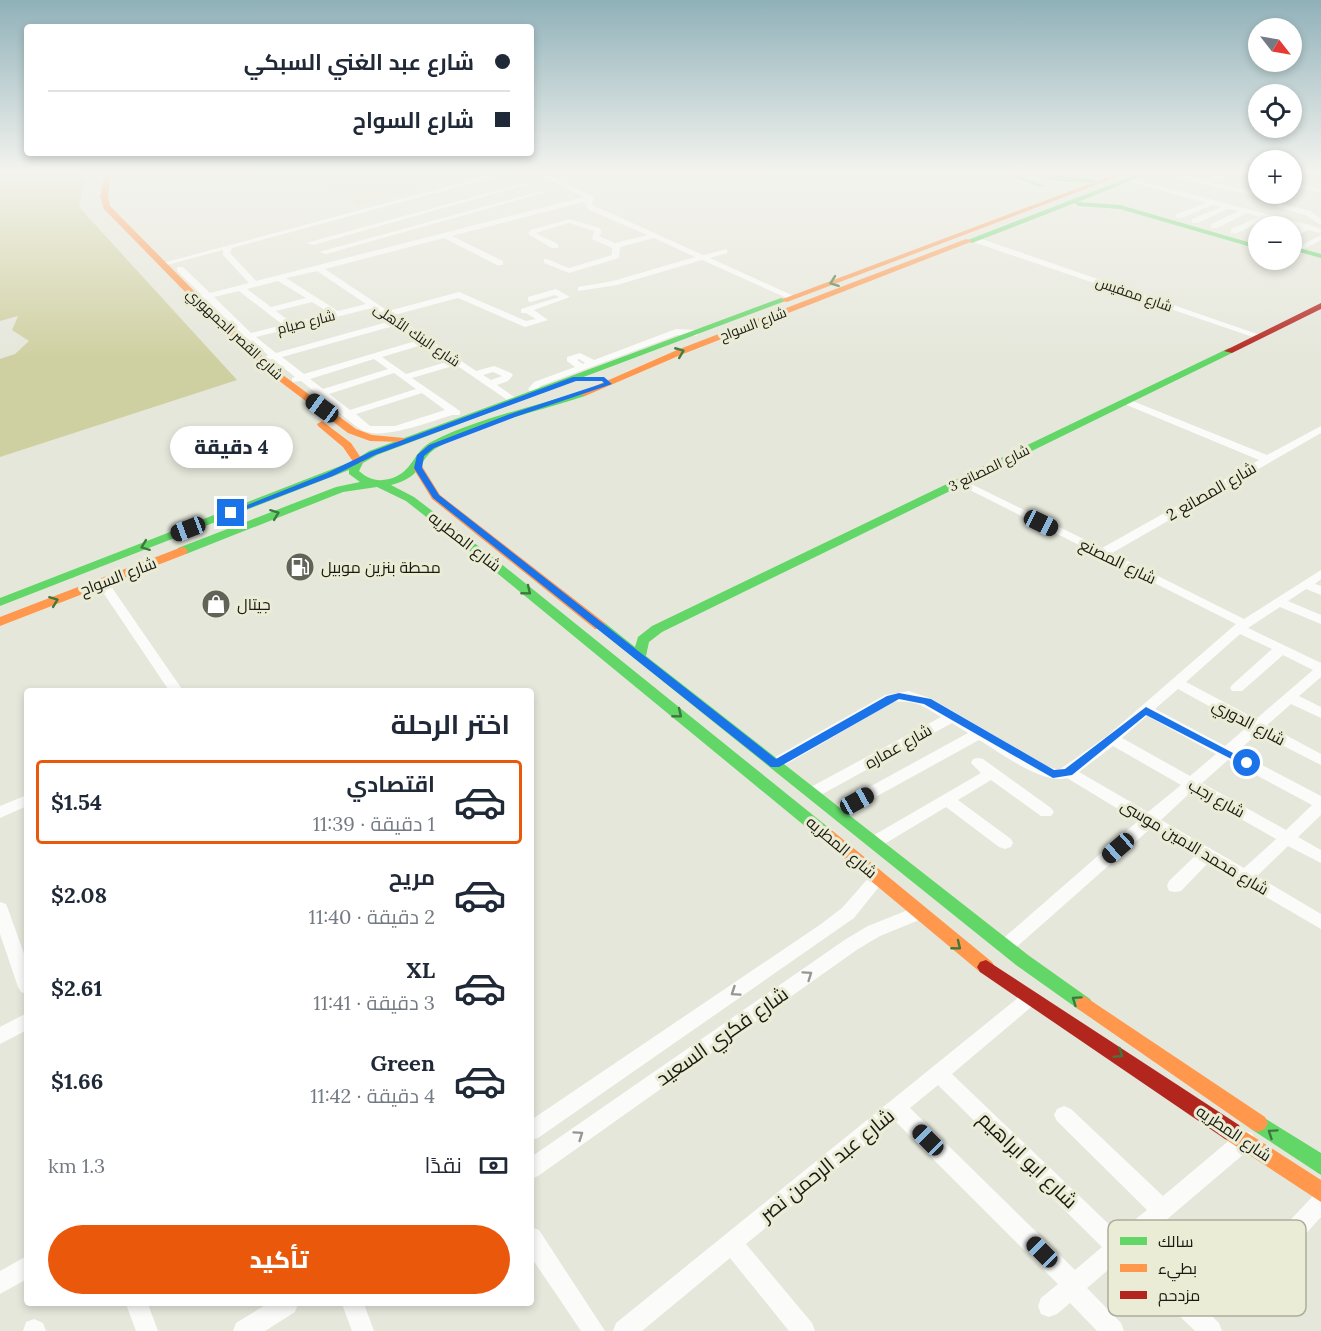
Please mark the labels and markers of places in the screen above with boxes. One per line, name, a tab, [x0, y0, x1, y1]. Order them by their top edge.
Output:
fuel station icon: محطة بنزين موبيل	[284, 551, 316, 583]
place label: محطة بنزين موبيل	[321, 557, 441, 578]
shop icon: جيتال	[200, 588, 232, 620]
place label: جيتال	[237, 594, 271, 615]

